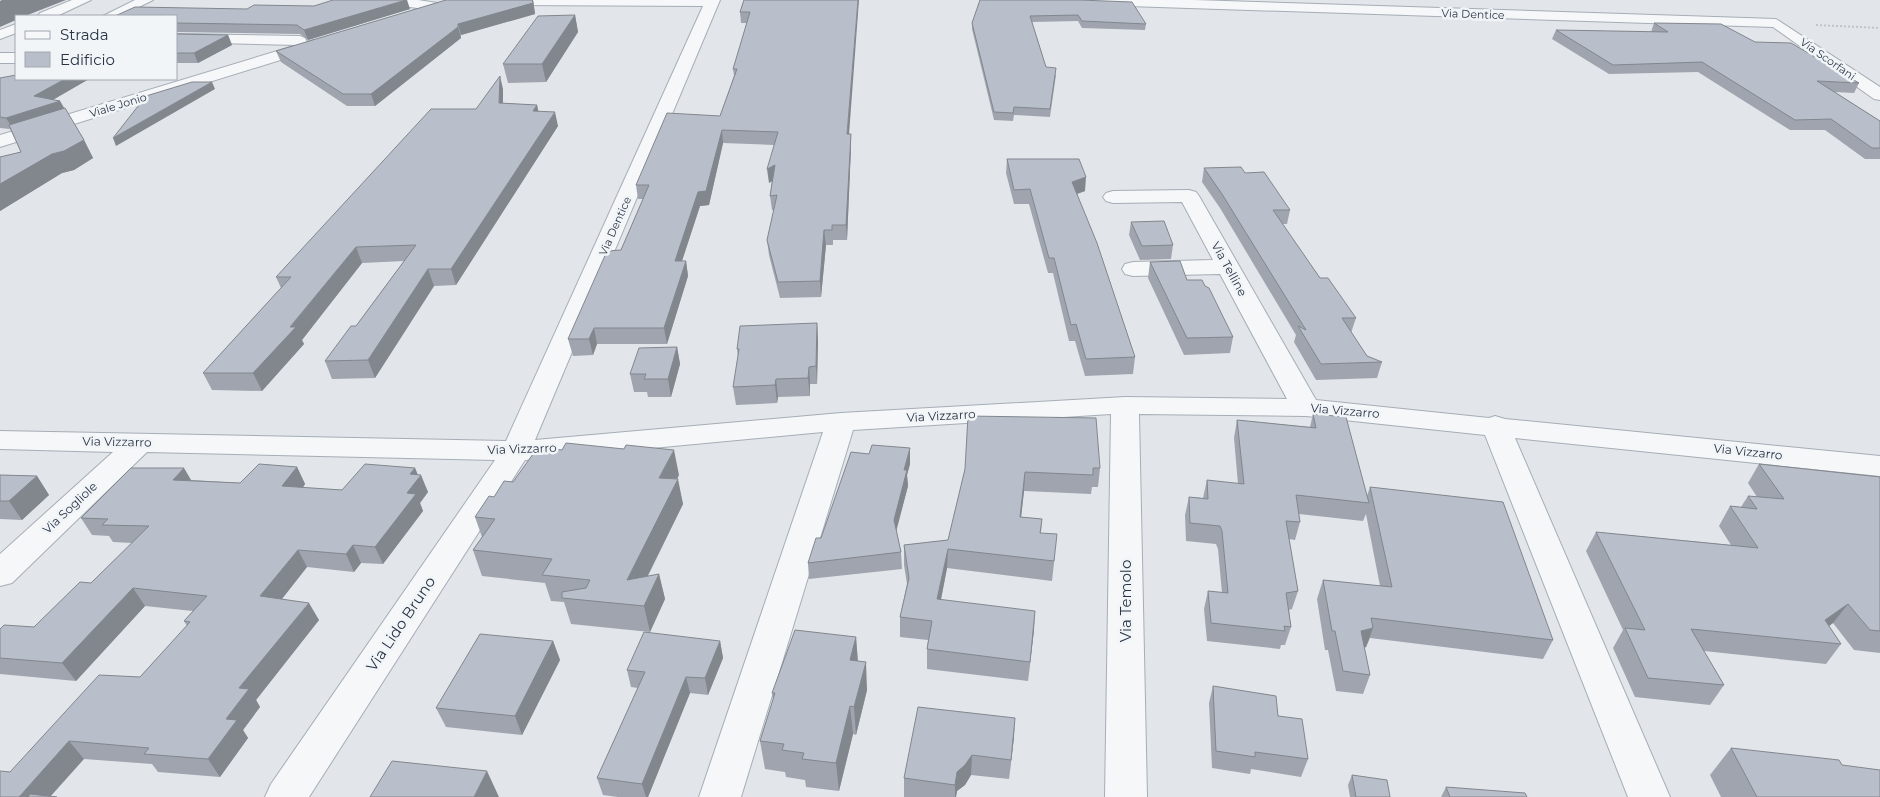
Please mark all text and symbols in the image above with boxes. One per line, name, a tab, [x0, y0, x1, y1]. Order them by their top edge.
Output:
street label: Via Dentice	[1441, 6, 1505, 22]
legend	[15, 15, 178, 80]
text: Strada	[60, 25, 109, 44]
street label: Via Scorfani	[1798, 35, 1858, 83]
text: Edificio	[60, 50, 115, 69]
street label: Viale Jonio	[88, 90, 148, 120]
street label: Via Dentice	[596, 194, 634, 258]
street label: Via Telline	[1208, 239, 1251, 299]
street label: Via Vizzarro	[1310, 400, 1380, 421]
street label: Via Vizzarro	[906, 406, 976, 425]
street label: Via Vizzarro	[82, 433, 152, 450]
street label: Via Vizzarro	[487, 440, 557, 457]
street label: Via Vizzarro	[1713, 440, 1783, 463]
street label: Via Sogliole	[39, 479, 100, 537]
street label: Via Temolo	[1116, 560, 1135, 642]
street label: Via Lido Bruno	[362, 573, 439, 675]

